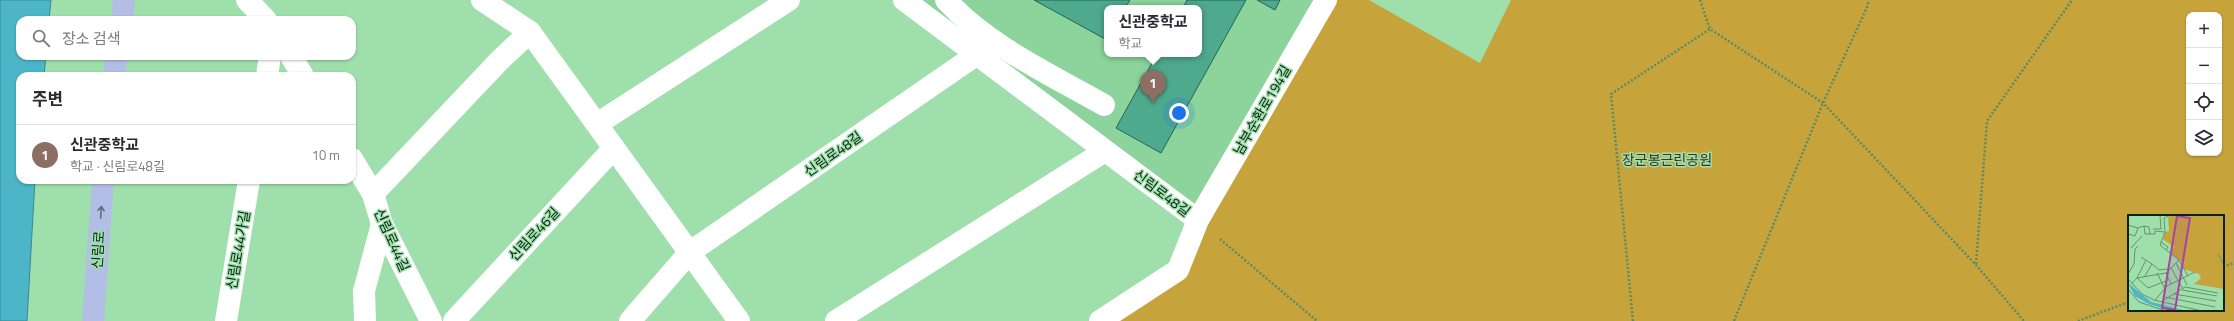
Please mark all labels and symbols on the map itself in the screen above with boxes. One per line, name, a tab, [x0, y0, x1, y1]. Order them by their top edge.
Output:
street label: 남부순환로194길	[1227, 61, 1296, 159]
pin: 1	[1140, 70, 1166, 103]
your location	[1169, 103, 1189, 123]
street label: 신림로48길	[799, 126, 866, 181]
park label: 장군봉근린공원	[1622, 149, 1712, 170]
street label: 신림로48길	[1129, 164, 1195, 221]
street label: 신림로46길	[503, 202, 564, 265]
street label: 신림로44길	[369, 205, 416, 275]
one-way arrow	[97, 206, 105, 219]
street label: 신림로44가길	[220, 209, 255, 291]
inset map	[2128, 215, 2224, 311]
street label: 신림로	[86, 230, 109, 270]

